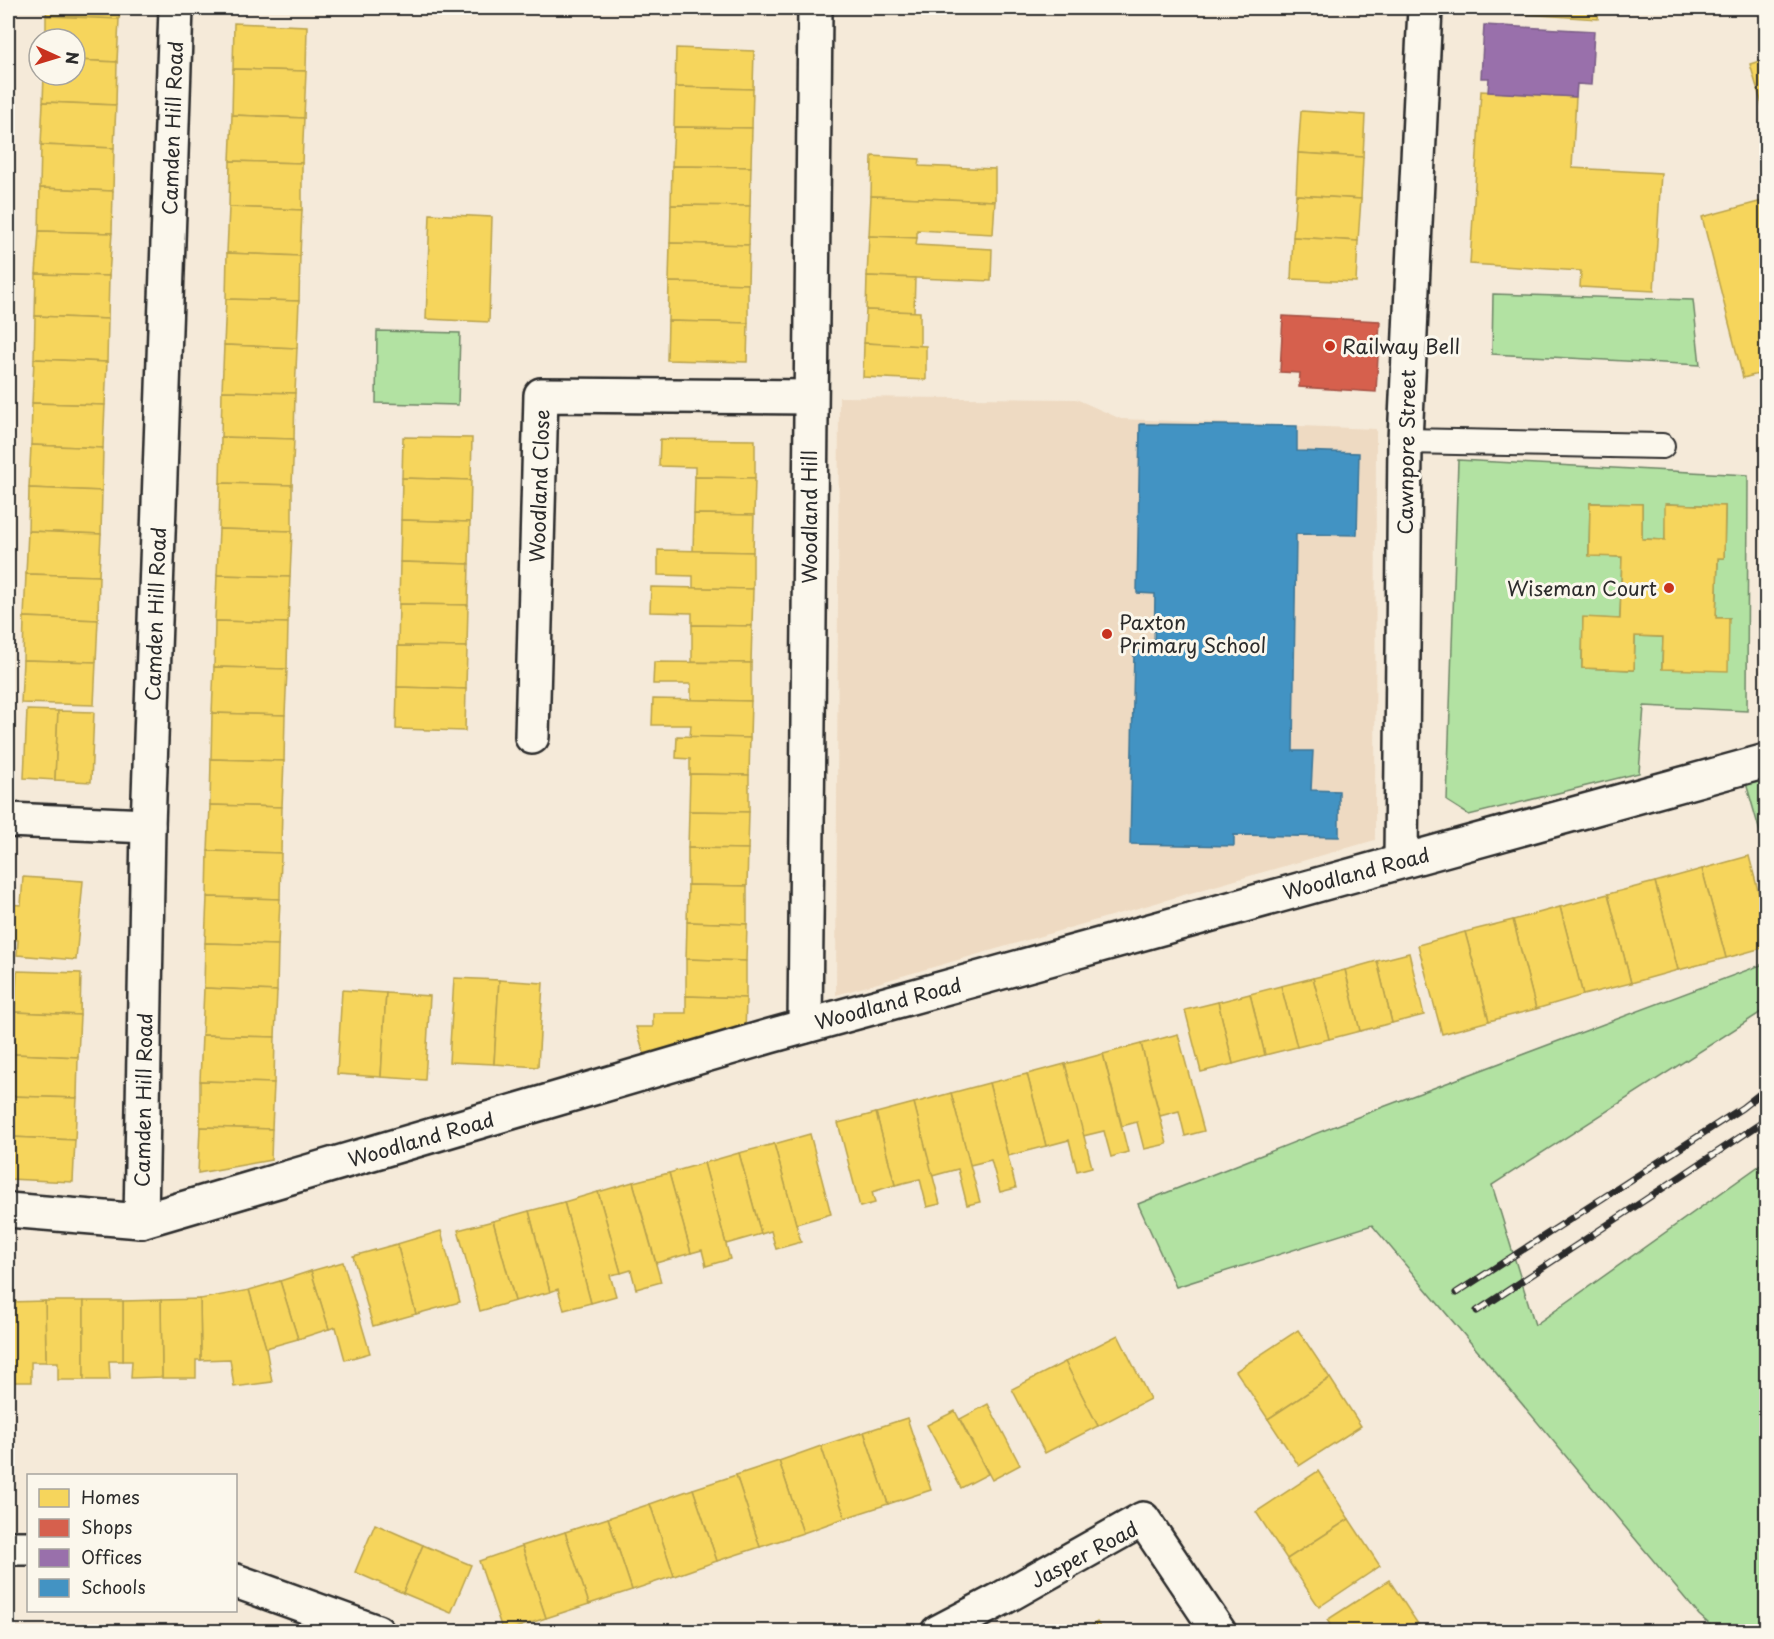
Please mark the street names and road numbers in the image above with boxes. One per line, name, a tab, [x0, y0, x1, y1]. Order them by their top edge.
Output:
street label: Camden Hill Road	[154, 40, 190, 216]
street label: Cawnpore Street	[1390, 369, 1422, 535]
street label: Woodland Close	[521, 409, 557, 563]
street label: Woodland Hill	[794, 450, 824, 584]
street label: Camden Hill Road	[137, 526, 173, 702]
street label: Woodland Road	[1279, 839, 1433, 907]
street label: Woodland Road	[811, 969, 965, 1037]
street label: Camden Hill Road	[126, 1013, 160, 1187]
street label: Woodland Road	[344, 1104, 498, 1174]
street label: Jasper Road	[1025, 1513, 1143, 1595]

